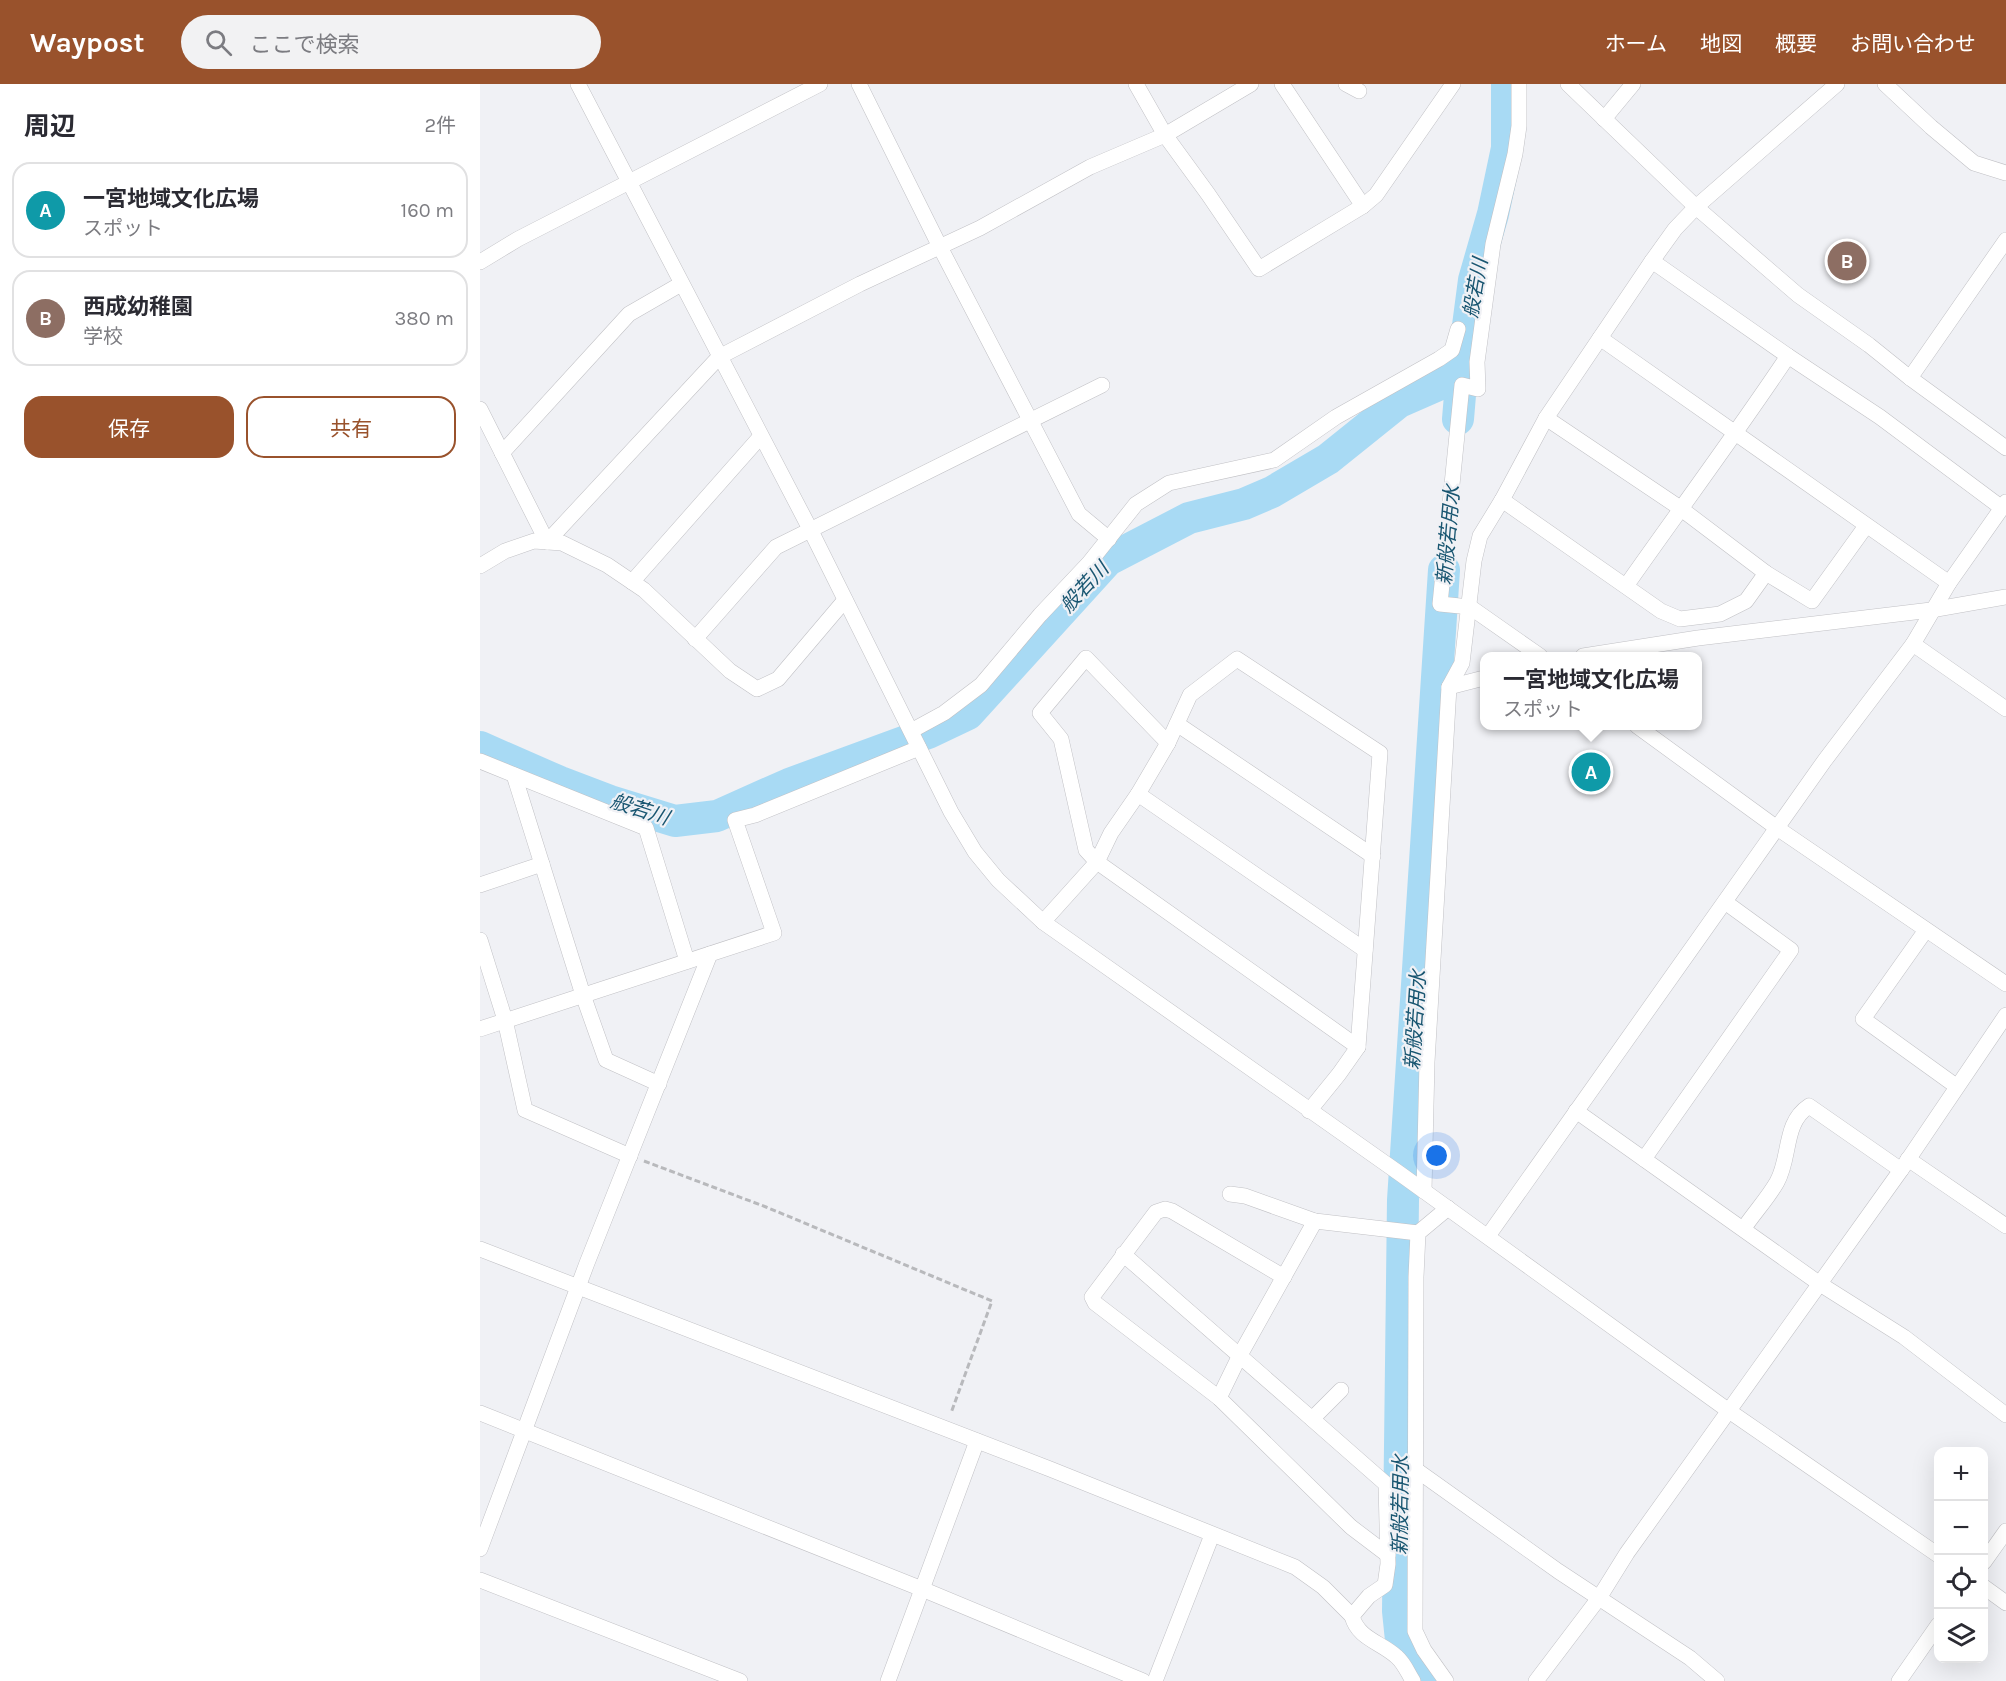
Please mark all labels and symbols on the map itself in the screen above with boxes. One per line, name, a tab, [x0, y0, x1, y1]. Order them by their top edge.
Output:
pin: B	[1828, 238, 1866, 284]
water label: 般若川	[1459, 255, 1492, 320]
water label: 新般若用水	[1433, 482, 1464, 586]
water label: 般若川	[1055, 556, 1115, 617]
pin: A	[1572, 750, 1610, 794]
water label: 般若川	[608, 789, 674, 830]
water label: 新般若用水	[1401, 967, 1431, 1071]
your location	[1422, 1141, 1451, 1170]
water label: 新般若用水	[1388, 1453, 1413, 1555]

